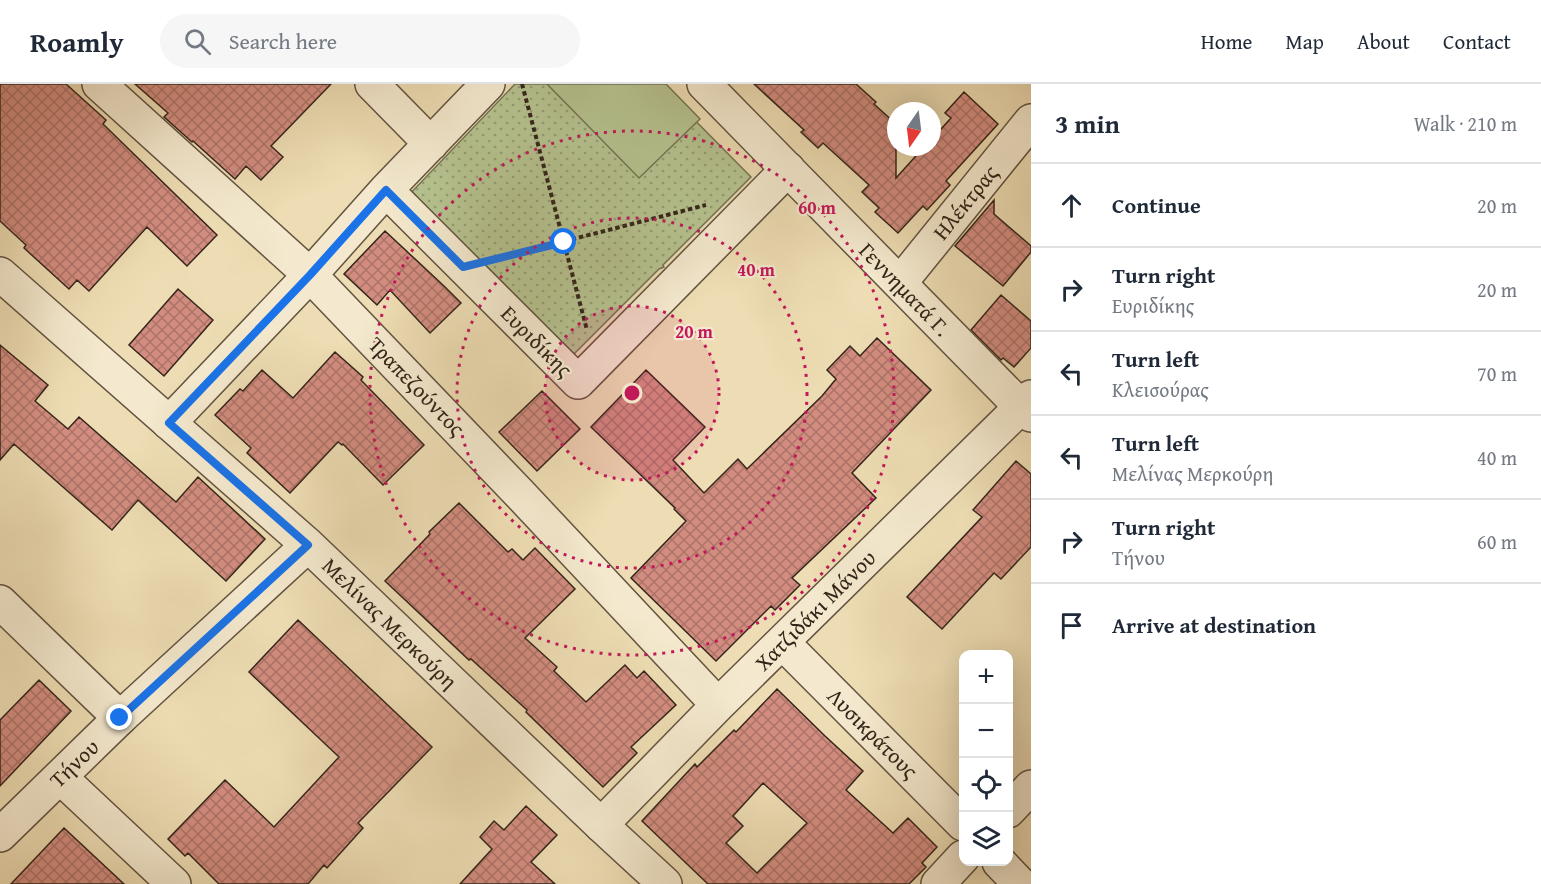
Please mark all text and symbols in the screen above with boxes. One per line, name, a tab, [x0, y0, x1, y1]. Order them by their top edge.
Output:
search box	[160, 14, 580, 68]
text: Roamly	[30, 21, 124, 62]
icon: search	[181, 25, 214, 58]
text: Search here	[229, 25, 337, 57]
text: Home	[1201, 26, 1252, 57]
text: Map	[1285, 26, 1324, 57]
text: About	[1357, 26, 1410, 57]
text: Contact	[1443, 26, 1511, 57]
north arrow	[887, 102, 941, 156]
text: 3 min	[1055, 104, 1120, 143]
text: Walk · 210 m	[1414, 109, 1517, 138]
street label: Ηλέκτρας	[925, 157, 1006, 246]
icon: ahead	[1055, 189, 1088, 222]
text: Continue	[1112, 189, 1201, 221]
text: 20 m	[1477, 191, 1517, 220]
text: 60 m	[798, 194, 837, 221]
route start	[550, 228, 576, 254]
street label: Γεννηματά Γ.	[852, 235, 958, 343]
text: 40 m	[737, 256, 776, 283]
text: Turn right	[1112, 259, 1215, 291]
icon: right	[1055, 273, 1088, 306]
text: 20 m	[1477, 275, 1517, 304]
text: Ευριδίκης	[1112, 291, 1194, 320]
street label: Ευριδίκης	[494, 298, 581, 385]
text: 20 m	[675, 318, 714, 345]
street label: Τραπεζούντος	[361, 329, 473, 443]
text: Turn left	[1112, 343, 1199, 375]
icon: left	[1055, 357, 1088, 390]
text: 70 m	[1477, 359, 1517, 388]
text: Κλεισούρας	[1112, 375, 1209, 404]
centre of rings	[622, 383, 642, 403]
text: Turn left	[1112, 427, 1199, 459]
icon: left	[1055, 441, 1088, 474]
text: 40 m	[1477, 443, 1517, 472]
text: Μελίνας Μερκούρη	[1112, 459, 1273, 488]
text: Turn right	[1112, 511, 1215, 543]
icon: right	[1055, 525, 1088, 558]
text: 60 m	[1477, 527, 1517, 556]
street label: Χατζιδάκι Μάνου	[747, 542, 883, 678]
text: Τήνου	[1112, 543, 1165, 572]
street label: Μελίνας Μερκούρη	[315, 550, 465, 696]
icon: arrive	[1055, 609, 1088, 642]
text: Arrive at destination	[1112, 609, 1316, 641]
map controls	[959, 650, 1013, 866]
button: +	[959, 650, 1013, 704]
street label: Λυσικράτους	[820, 680, 926, 786]
route end	[106, 704, 132, 730]
button: −	[959, 704, 1013, 758]
street label: Τήνου	[42, 731, 106, 795]
button: locate	[959, 758, 1013, 812]
button: layers	[959, 812, 1013, 866]

